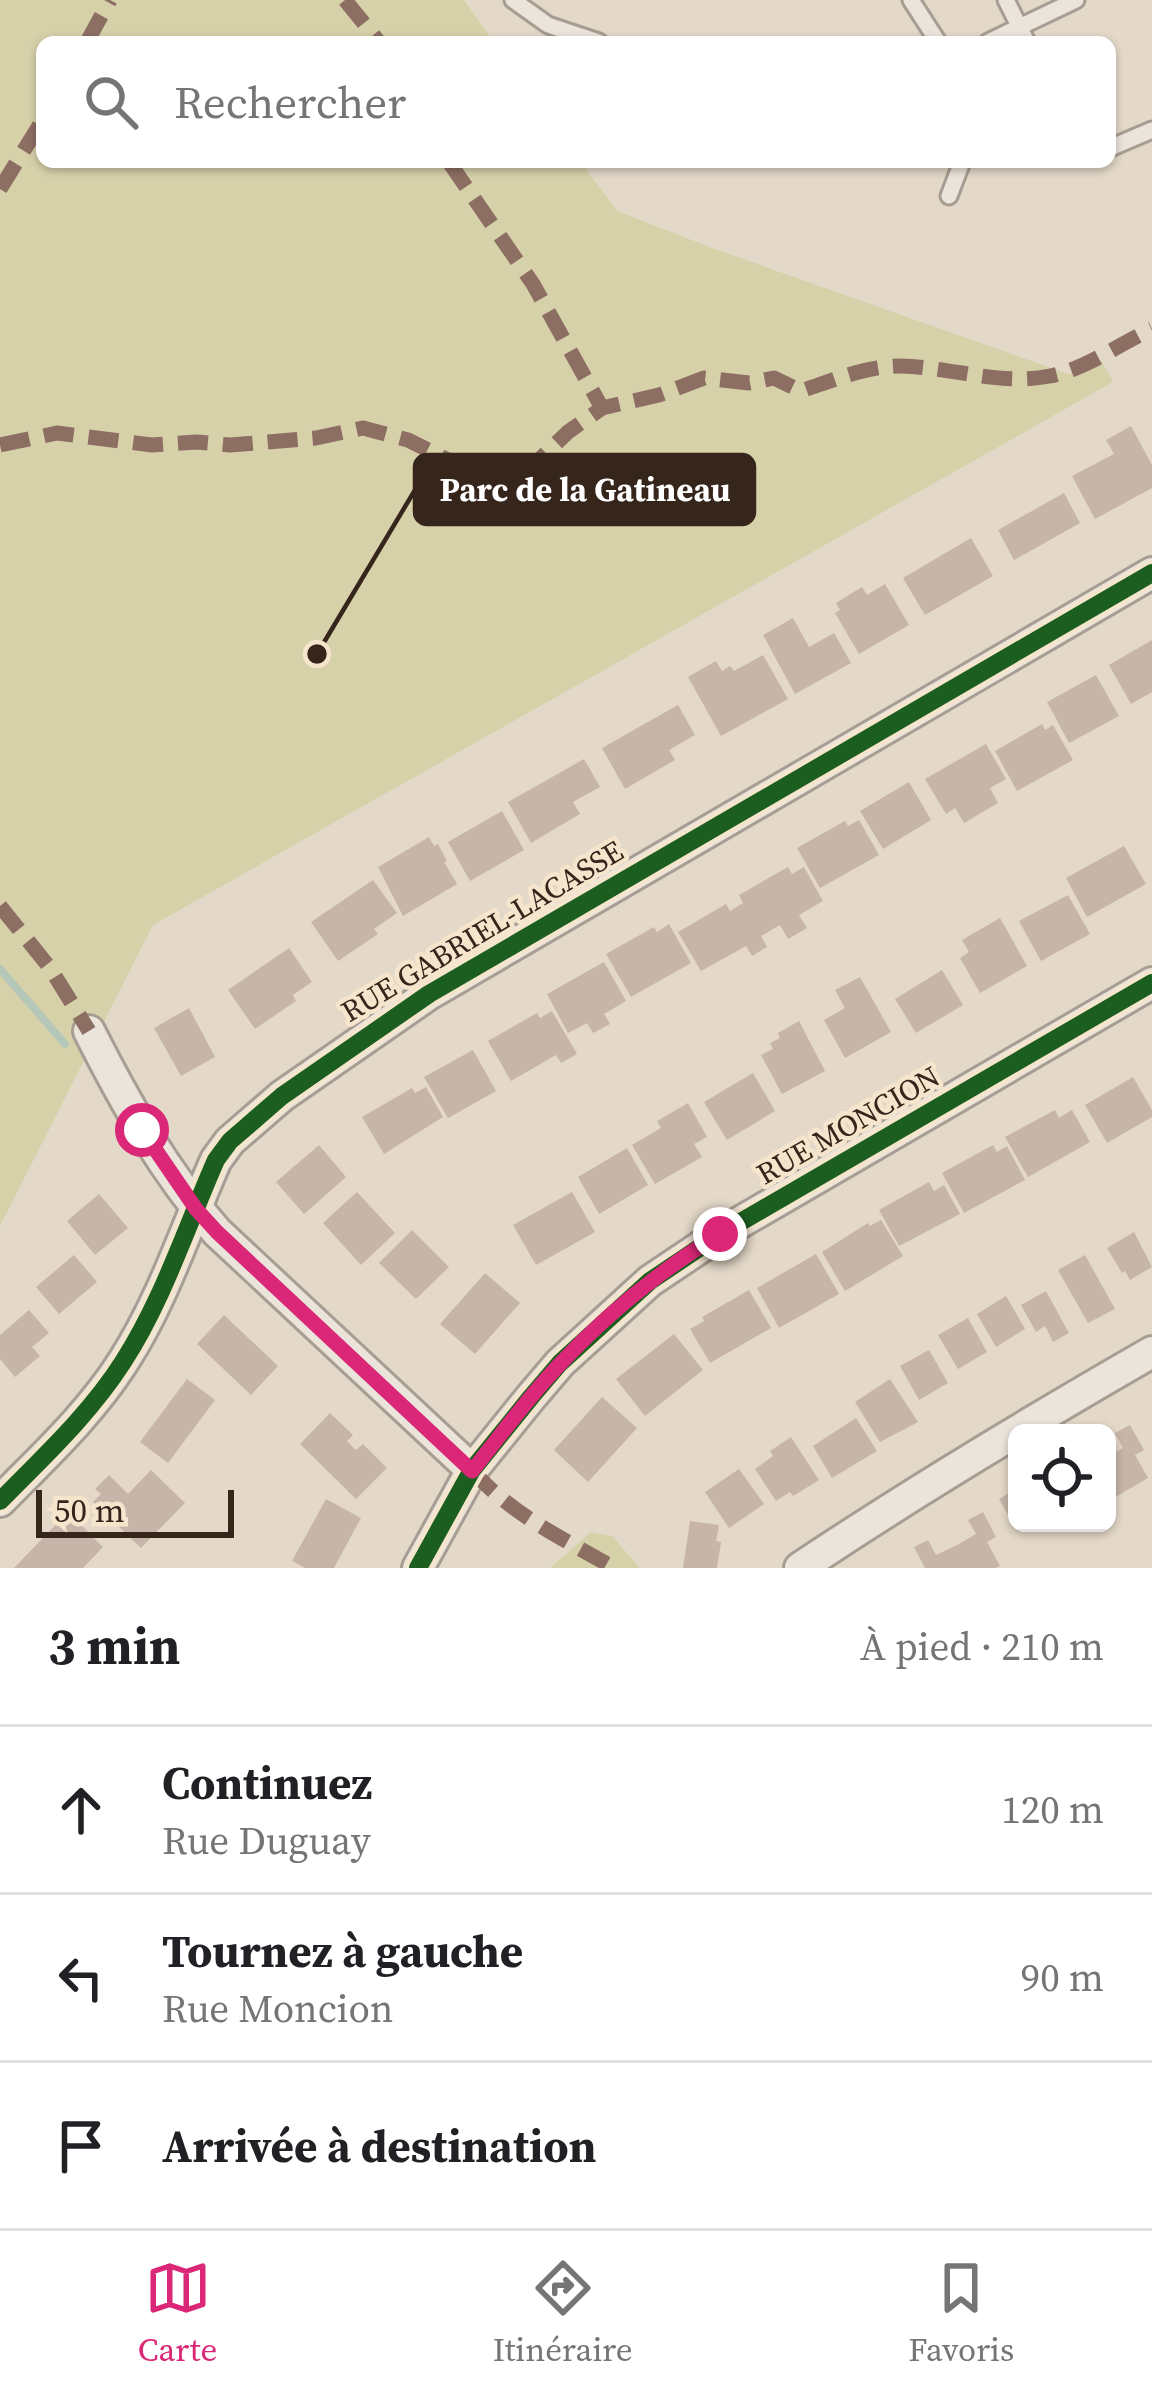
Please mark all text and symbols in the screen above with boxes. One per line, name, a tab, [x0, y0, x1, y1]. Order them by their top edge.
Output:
search box	[36, 36, 1116, 168]
icon: search	[78, 69, 144, 135]
text: Rechercher	[174, 71, 406, 133]
callout: Parc de la Gatineau	[415, 455, 754, 524]
text: Parc de la Gatineau	[439, 467, 731, 512]
street label: RUE GABRIEL-LACASSE	[333, 830, 631, 1032]
street label: RUE MONCION	[749, 1056, 947, 1194]
route start	[115, 1103, 169, 1157]
route end	[693, 1207, 747, 1261]
map controls	[1008, 1424, 1116, 1532]
button: locate	[1008, 1424, 1116, 1532]
scale bar	[36, 1484, 234, 1537]
text: 50 m	[54, 1488, 124, 1533]
text: 3 min	[48, 1611, 180, 1681]
text: À pied · 210 m	[860, 1620, 1104, 1673]
text: Continuez	[162, 1752, 372, 1814]
icon: ahead	[48, 1777, 114, 1843]
text: 120 m	[1001, 1783, 1104, 1836]
text: Rue Duguay	[162, 1814, 371, 1867]
text: Tournez à gauche	[162, 1920, 523, 1982]
icon: left	[48, 1945, 114, 2011]
text: 90 m	[1021, 1951, 1104, 2004]
text: Rue Moncion	[162, 1982, 393, 2035]
icon: arrive	[48, 2113, 114, 2179]
text: Arrivée à destination	[162, 2115, 596, 2177]
tab: Carte	[138, 2255, 217, 2372]
tab: Itinéraire	[493, 2255, 633, 2372]
tab: Favoris	[908, 2255, 1014, 2372]

